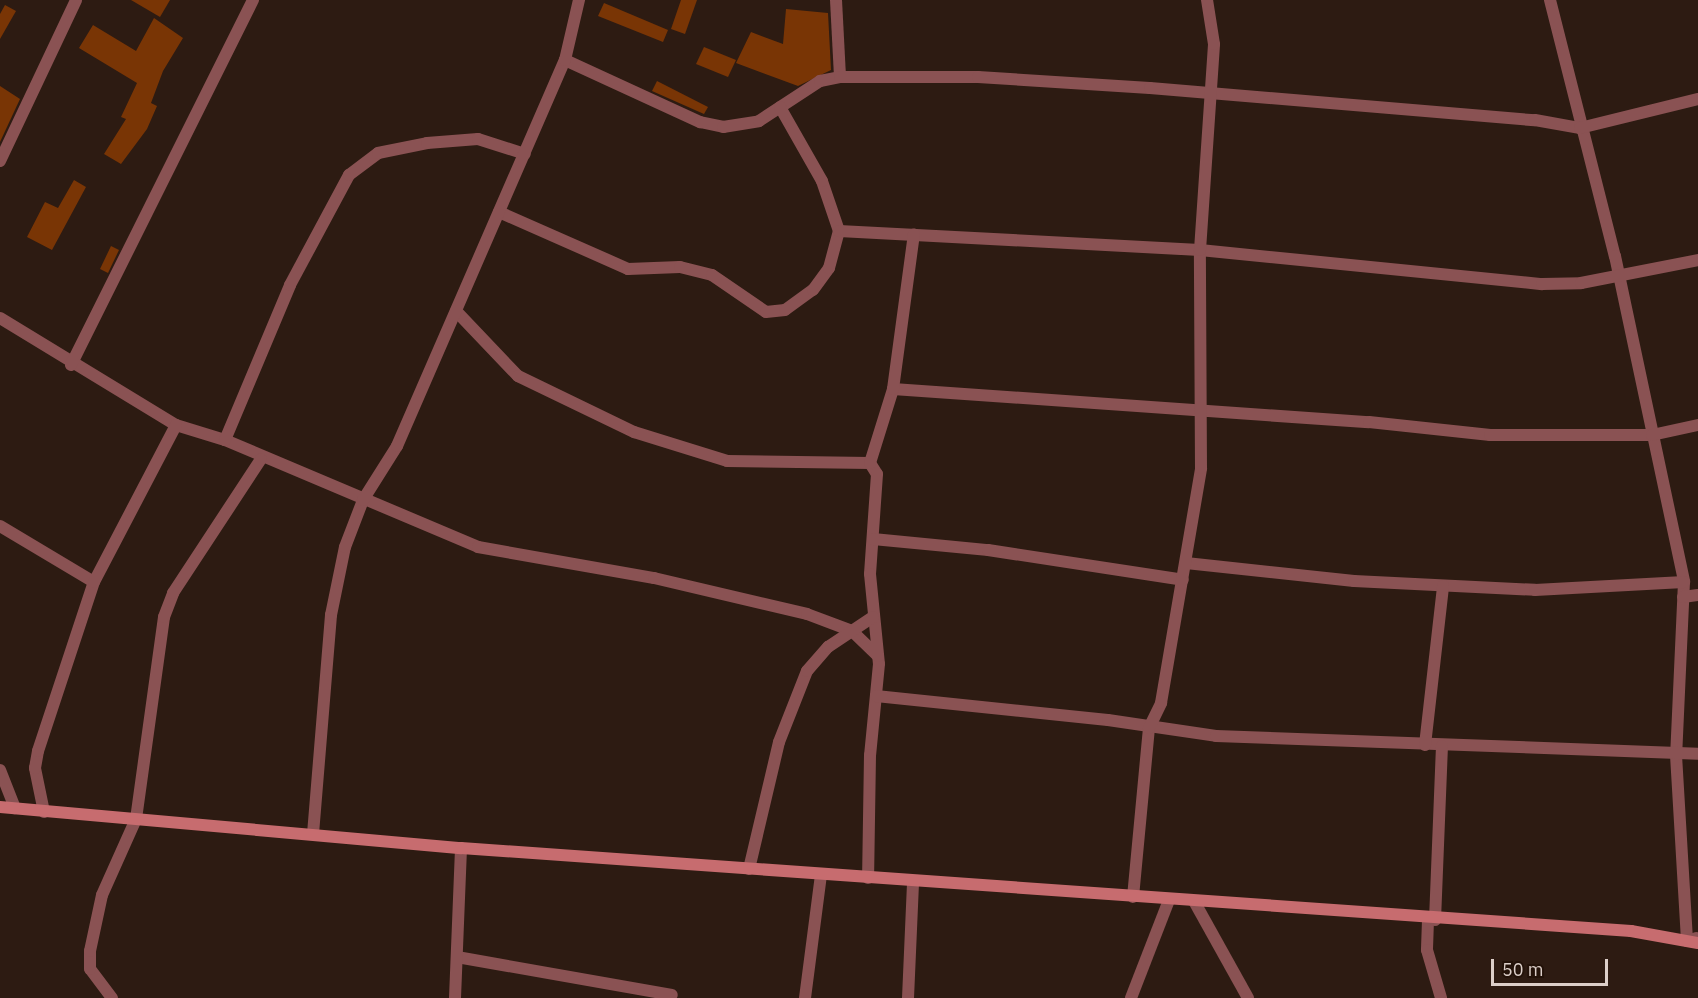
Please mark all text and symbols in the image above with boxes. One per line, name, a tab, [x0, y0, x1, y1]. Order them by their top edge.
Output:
scale bar	[1494, 947, 1611, 985]
text: 50 m	[1502, 958, 1544, 981]

